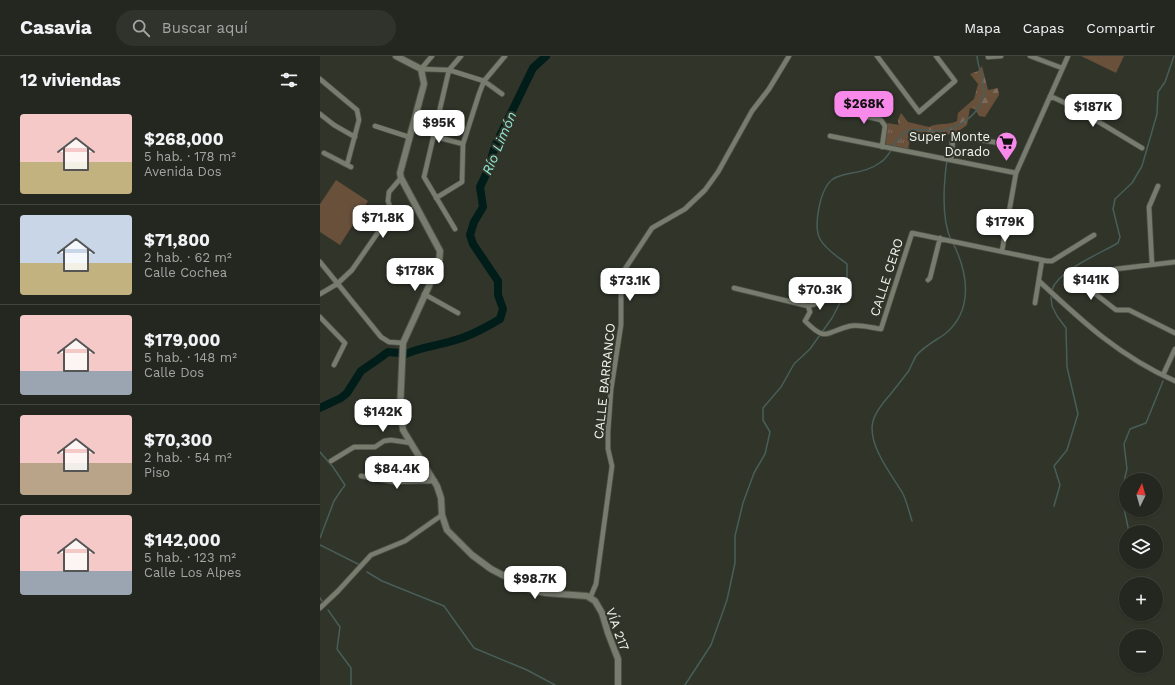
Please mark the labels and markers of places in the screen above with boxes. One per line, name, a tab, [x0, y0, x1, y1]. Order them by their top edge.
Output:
pin: $268K	[836, 91, 892, 125]
pin: $187K	[1065, 94, 1121, 128]
pin: $95K	[415, 110, 463, 144]
place label: Super Monte Dorado	[909, 129, 990, 159]
supermarket icon: Super Monte Dorado	[993, 130, 1019, 163]
pin: $71.8K	[350, 205, 416, 239]
pin: $179K	[977, 209, 1033, 243]
pin: $178K	[387, 258, 443, 292]
pin: $141K	[1063, 267, 1119, 301]
pin: $73.1K	[597, 268, 663, 302]
pin: $70.3K	[787, 277, 853, 311]
pin: $142K	[355, 399, 411, 433]
pin: $84.4K	[364, 456, 430, 490]
pin: $98.7K	[502, 566, 568, 600]

